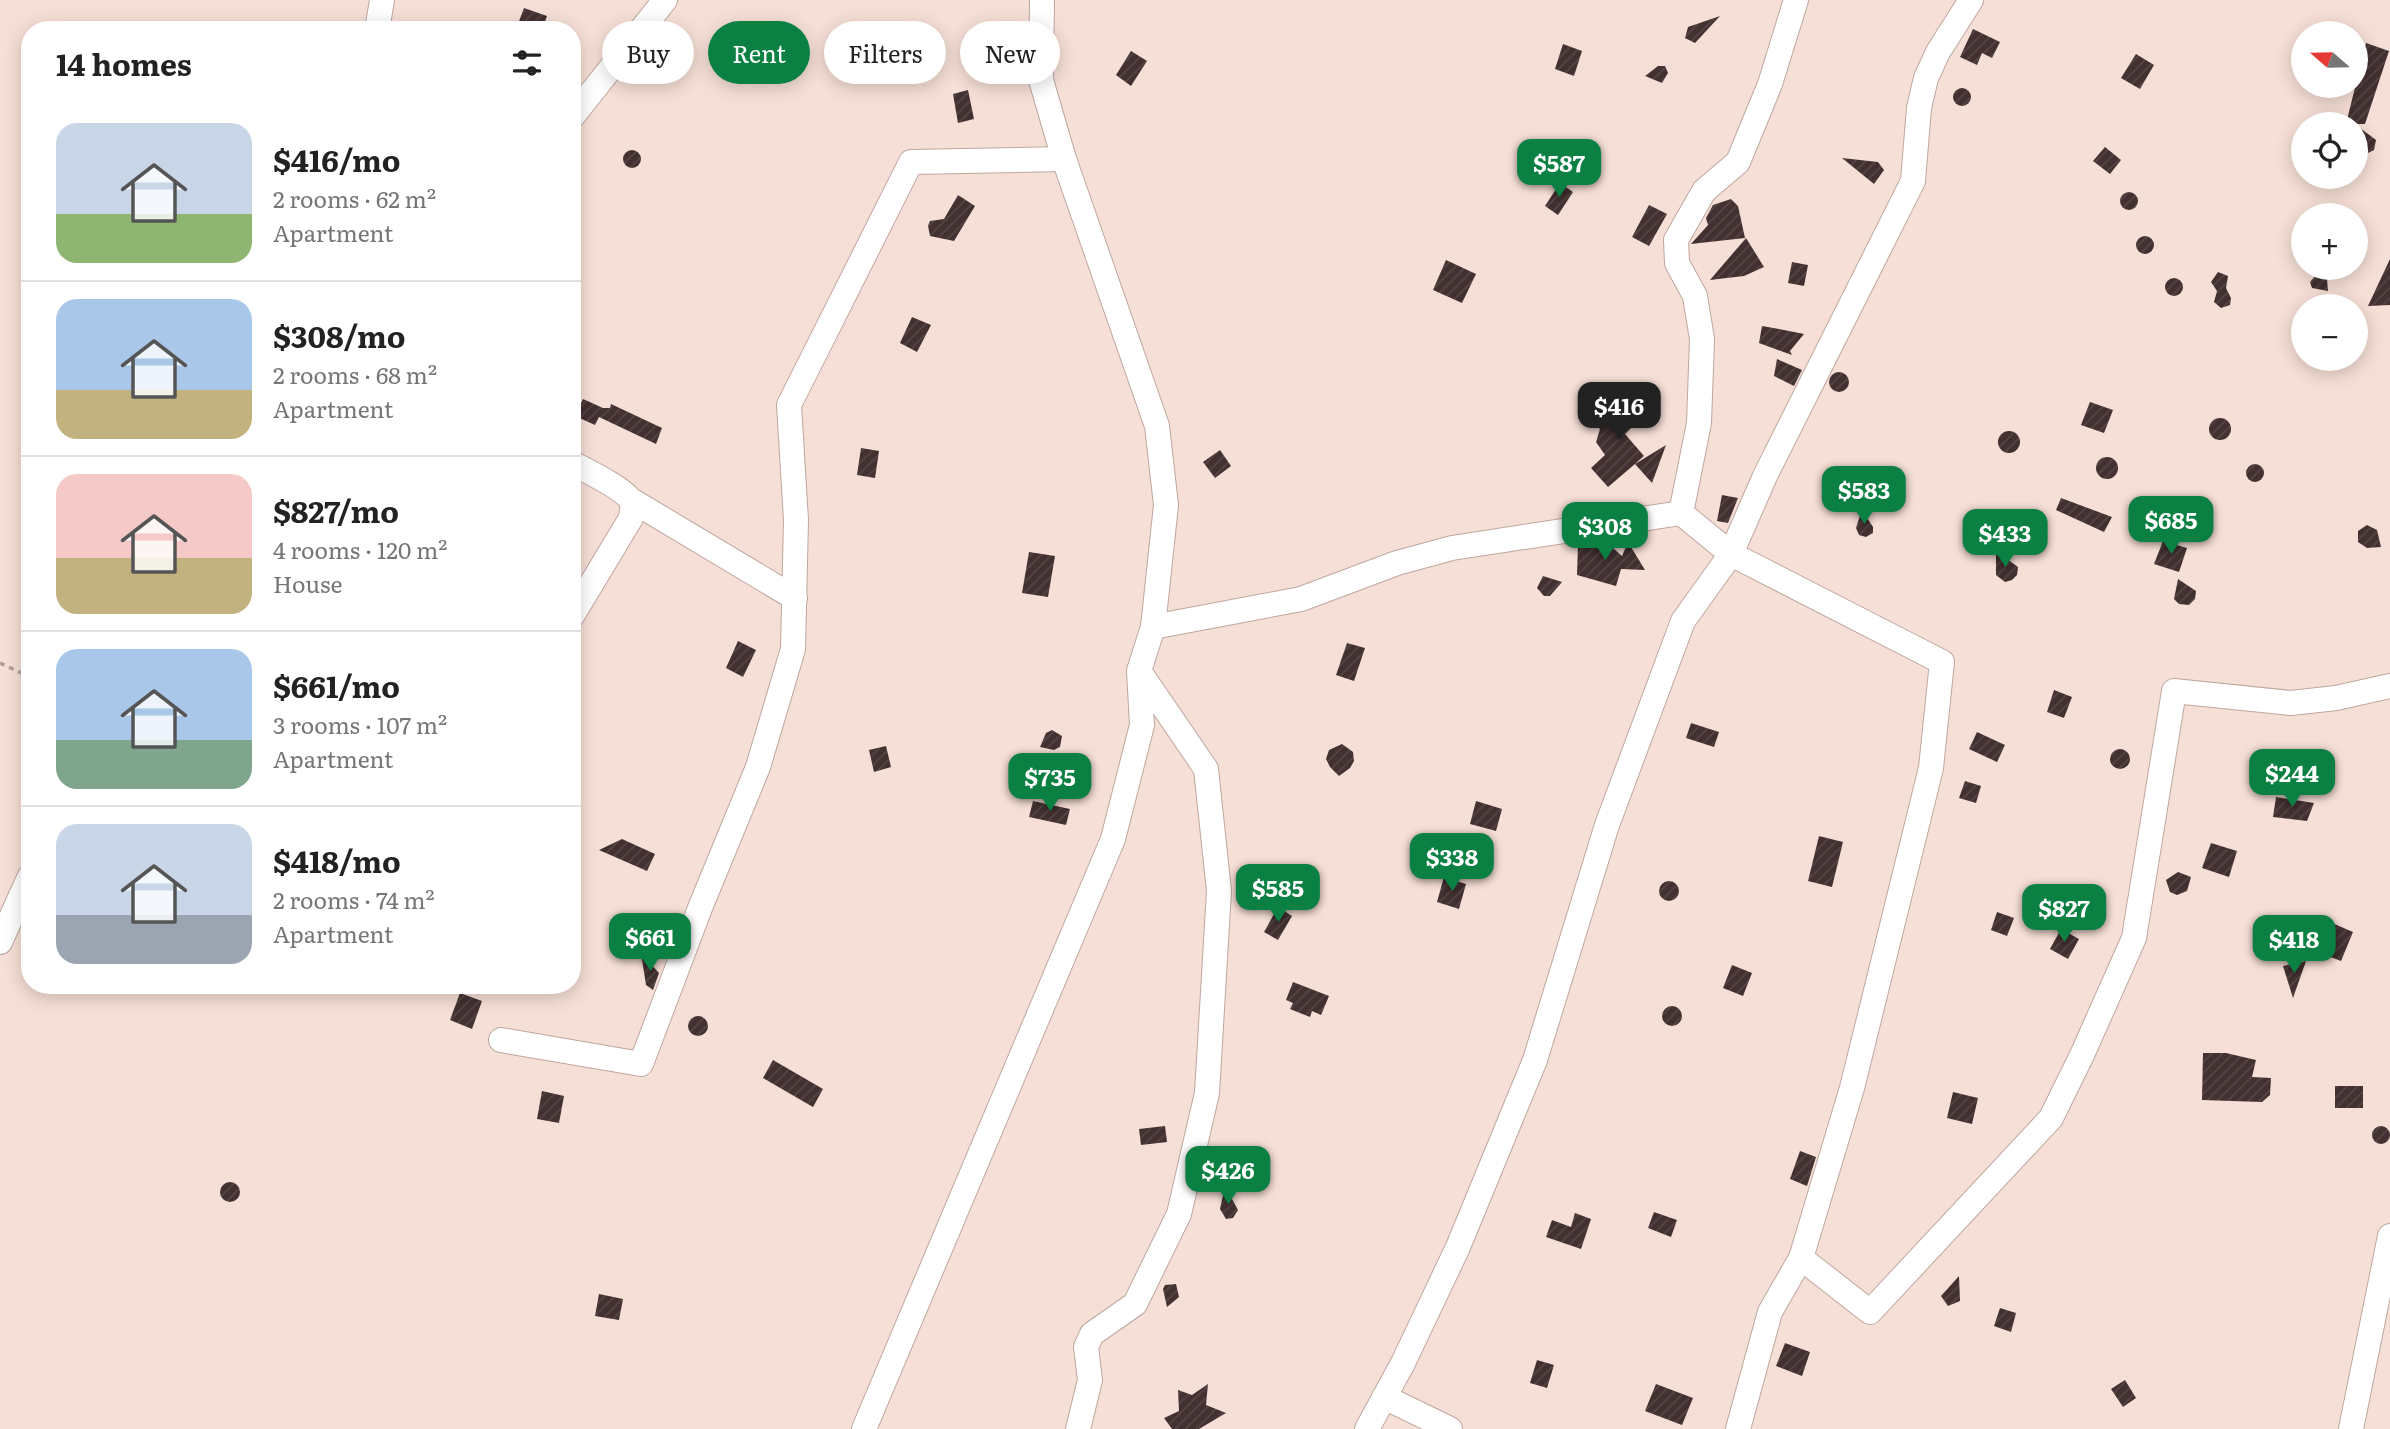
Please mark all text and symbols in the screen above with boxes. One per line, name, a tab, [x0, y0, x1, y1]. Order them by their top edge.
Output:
chip: Buy	[602, 21, 694, 84]
chip: Rent	[708, 21, 810, 84]
chip: Filters	[824, 21, 946, 84]
chip: New	[960, 21, 1060, 84]
north arrow	[2291, 21, 2368, 98]
map controls	[2291, 21, 2368, 371]
text: 14 homes	[56, 41, 192, 85]
icon: filters	[508, 44, 546, 82]
button: locate	[2291, 112, 2368, 189]
text: $416/mo	[273, 137, 401, 181]
pin: $587	[1518, 140, 1600, 199]
text: $587	[1533, 145, 1585, 179]
icon: home	[112, 151, 196, 235]
text: 2 rooms · 62 m²	[273, 181, 436, 215]
button: +	[2291, 203, 2368, 280]
text: Apartment	[273, 215, 393, 249]
button: −	[2291, 294, 2368, 371]
text: $308/mo	[273, 313, 405, 357]
icon: home	[112, 327, 196, 411]
text: 2 rooms · 68 m²	[273, 357, 437, 391]
pin: $416	[1578, 382, 1660, 442]
text: $416	[1594, 388, 1644, 422]
text: Apartment	[273, 391, 393, 425]
pin: $583	[1823, 466, 1905, 526]
text: $583	[1838, 472, 1890, 506]
text: $827/mo	[273, 488, 399, 532]
pin: $685	[2130, 496, 2212, 556]
icon: home	[112, 502, 196, 586]
text: $685	[2144, 502, 2198, 536]
pin: $308	[1564, 503, 1646, 562]
text: $308	[1578, 508, 1632, 542]
pin: $433	[1964, 510, 2046, 569]
text: $433	[1979, 515, 2031, 549]
text: 4 rooms · 120 m²	[273, 532, 447, 566]
text: House	[273, 566, 342, 600]
text: $661/mo	[273, 663, 400, 707]
icon: home	[112, 677, 196, 761]
text: 3 rooms · 107 m²	[273, 707, 447, 741]
text: Apartment	[273, 741, 393, 775]
pin: $244	[2251, 750, 2333, 809]
pin: $735	[1009, 754, 1091, 813]
text: $244	[2265, 755, 2319, 789]
text: $735	[1024, 759, 1076, 793]
pin: $338	[1411, 834, 1493, 893]
text: $418/mo	[273, 838, 401, 882]
text: $338	[1426, 839, 1478, 873]
icon: home	[112, 852, 196, 936]
pin: $585	[1237, 864, 1319, 924]
text: $585	[1252, 870, 1304, 904]
text: 2 rooms · 74 m²	[273, 882, 435, 916]
pin: $827	[2023, 884, 2105, 944]
text: $827	[2038, 890, 2090, 924]
pin: $661	[609, 914, 691, 973]
text: Apartment	[273, 916, 393, 950]
pin: $418	[2253, 916, 2335, 975]
text: $661	[625, 919, 675, 953]
text: $418	[2269, 921, 2319, 955]
pin: $426	[1187, 1146, 1269, 1206]
text: $426	[1201, 1152, 1255, 1186]

